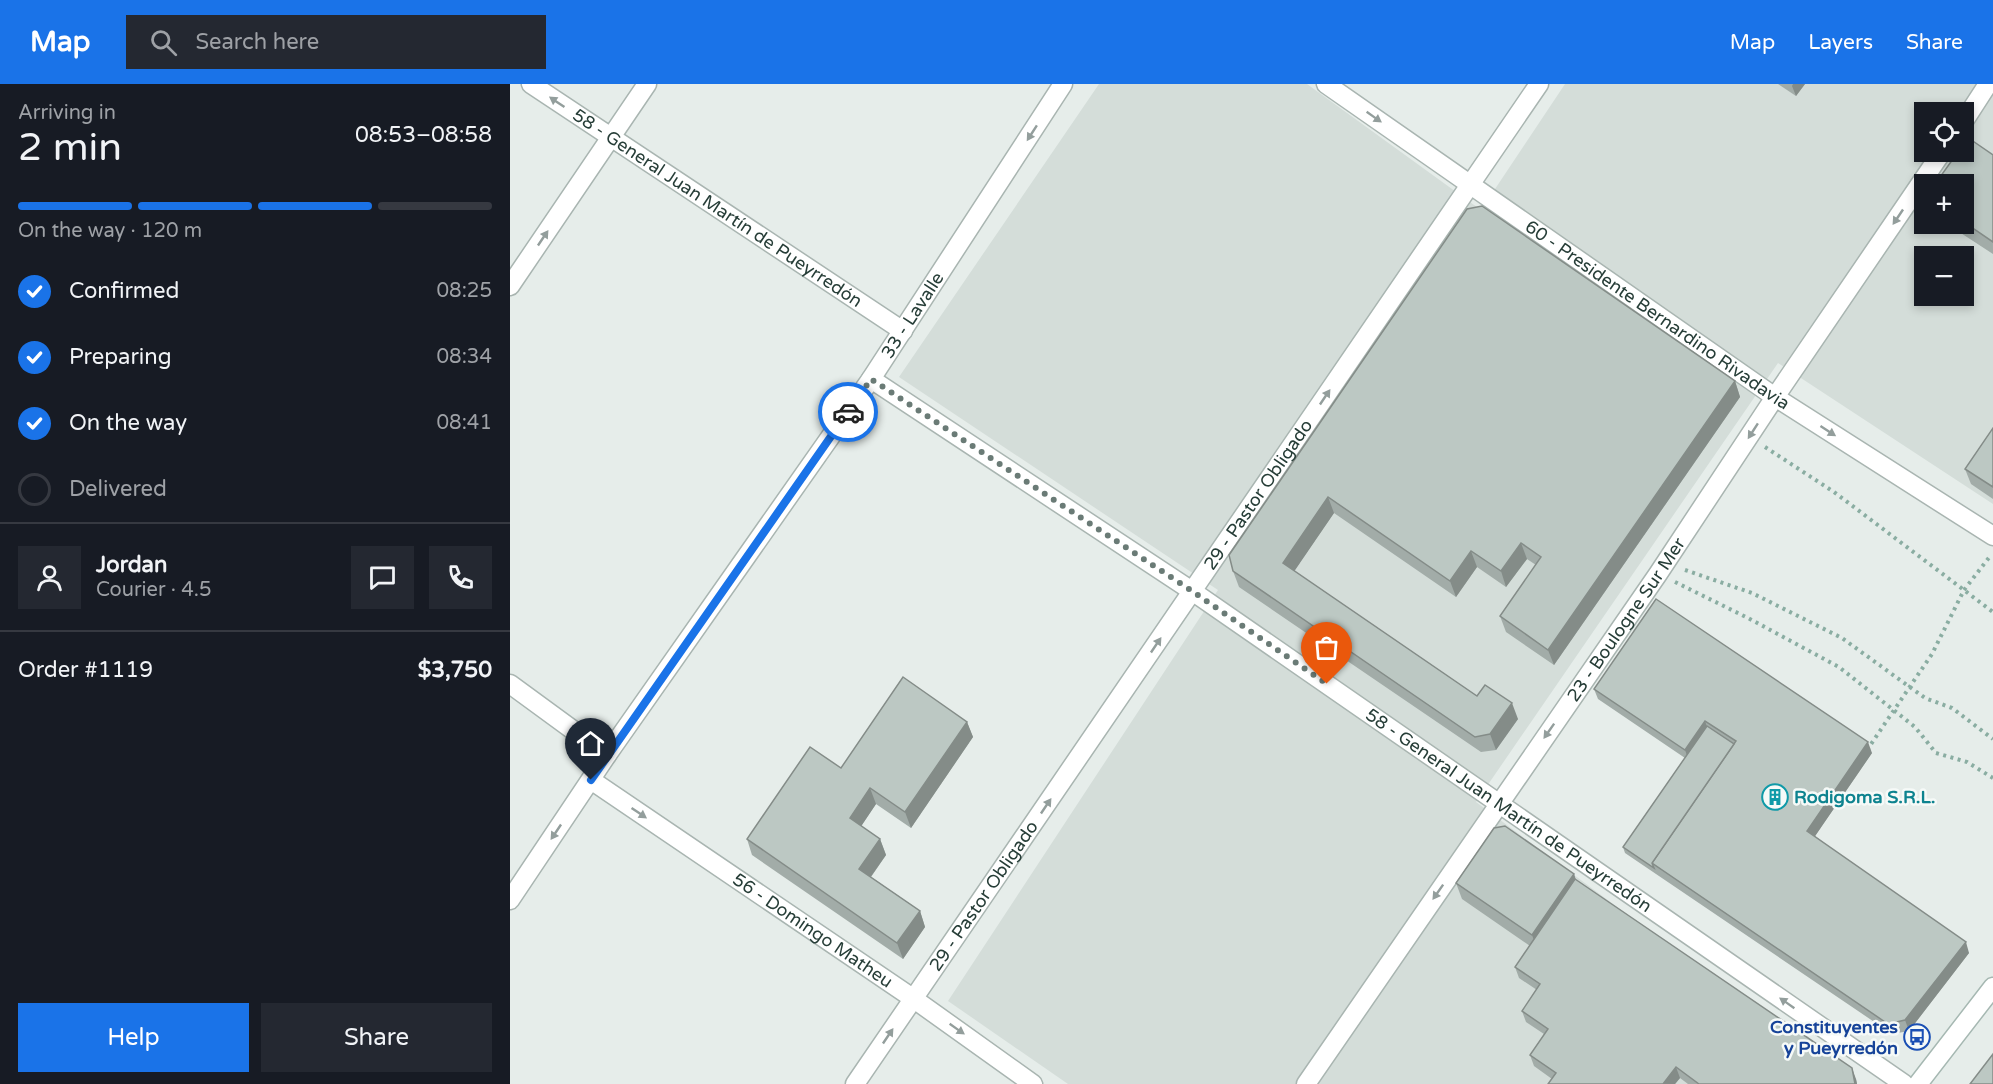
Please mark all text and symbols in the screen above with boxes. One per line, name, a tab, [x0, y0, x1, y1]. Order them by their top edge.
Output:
search box	[126, 15, 546, 69]
text: Map	[30, 25, 90, 59]
icon: search	[147, 26, 180, 59]
text: Search here	[195, 29, 319, 55]
text: Map	[1730, 30, 1775, 55]
text: Layers	[1808, 30, 1873, 55]
text: Share	[1906, 30, 1963, 55]
one-way arrow	[549, 96, 565, 108]
text: Arriving in	[18, 101, 116, 125]
map controls	[1914, 102, 1974, 306]
button: locate	[1914, 102, 1974, 162]
street label: 58 - General Juan Martín de Pueyrredón	[569, 104, 867, 312]
one-way arrow	[1366, 111, 1382, 122]
text: 08:53–08:58	[355, 122, 492, 148]
text: 2 min	[18, 124, 122, 171]
one-way arrow	[1026, 125, 1037, 141]
button: +	[1914, 174, 1974, 234]
one-way arrow	[1892, 209, 1904, 225]
street label: 60 - Presidente Bernardino Rivadavia	[1521, 215, 1794, 414]
text: On the way · 120 m	[18, 219, 202, 243]
one-way arrow	[537, 230, 548, 246]
button: −	[1914, 246, 1974, 306]
street label: 33 - Lavalle	[876, 268, 949, 362]
icon: check	[18, 275, 51, 308]
text: Confirmed	[69, 278, 179, 304]
text: 08:25	[437, 279, 492, 303]
icon: check	[18, 341, 51, 374]
text: Preparing	[69, 344, 172, 370]
text: 08:34	[437, 345, 492, 369]
courier	[818, 382, 878, 442]
one-way arrow	[1319, 389, 1330, 405]
icon: car	[832, 396, 865, 429]
icon: check	[18, 407, 51, 440]
text: On the way	[69, 410, 187, 436]
text: 08:41	[437, 411, 492, 435]
street label: 29 - Pastor Obligado	[1199, 415, 1317, 574]
one-way arrow	[1748, 423, 1759, 439]
one-way arrow	[1820, 425, 1837, 436]
text: Delivered	[69, 476, 167, 502]
street label: 23 - Boulogne Sur Mer	[1562, 533, 1690, 706]
button: person	[18, 546, 81, 609]
button: chat	[351, 546, 414, 609]
button: phone	[429, 546, 492, 609]
text: Jordan	[96, 552, 167, 578]
text: Courier · 4.5	[96, 578, 211, 602]
pin	[1301, 622, 1352, 684]
icon: bag	[1310, 631, 1343, 664]
one-way arrow	[1150, 637, 1162, 653]
text: Order #1119	[18, 657, 153, 683]
text: $3,750	[418, 657, 492, 683]
street label: 58 - General Juan Martín de Pueyrredón	[1361, 704, 1656, 917]
pin	[565, 718, 616, 780]
one-way arrow	[1544, 723, 1555, 739]
icon: home	[574, 727, 607, 760]
building icon: Rodigoma S.R.L.	[1760, 782, 1790, 812]
place label: Rodigoma S.R.L.	[1794, 786, 1936, 808]
one-way arrow	[1040, 798, 1052, 814]
one-way arrow	[631, 807, 647, 819]
street label: 29 - Pastor Obligado	[925, 816, 1043, 975]
one-way arrow	[550, 824, 561, 841]
street label: 56 - Domingo Matheu	[729, 868, 897, 992]
one-way arrow	[1432, 883, 1444, 899]
one-way arrow	[1779, 998, 1795, 1009]
button: Help	[18, 1003, 249, 1072]
button: Share	[261, 1003, 492, 1072]
place label: Constituyentes y Pueyrredón	[1770, 1016, 1898, 1059]
bus stop icon: Constituyentes y Pueyrredón	[1902, 1022, 1932, 1052]
one-way arrow	[948, 1023, 964, 1035]
one-way arrow	[882, 1028, 894, 1044]

